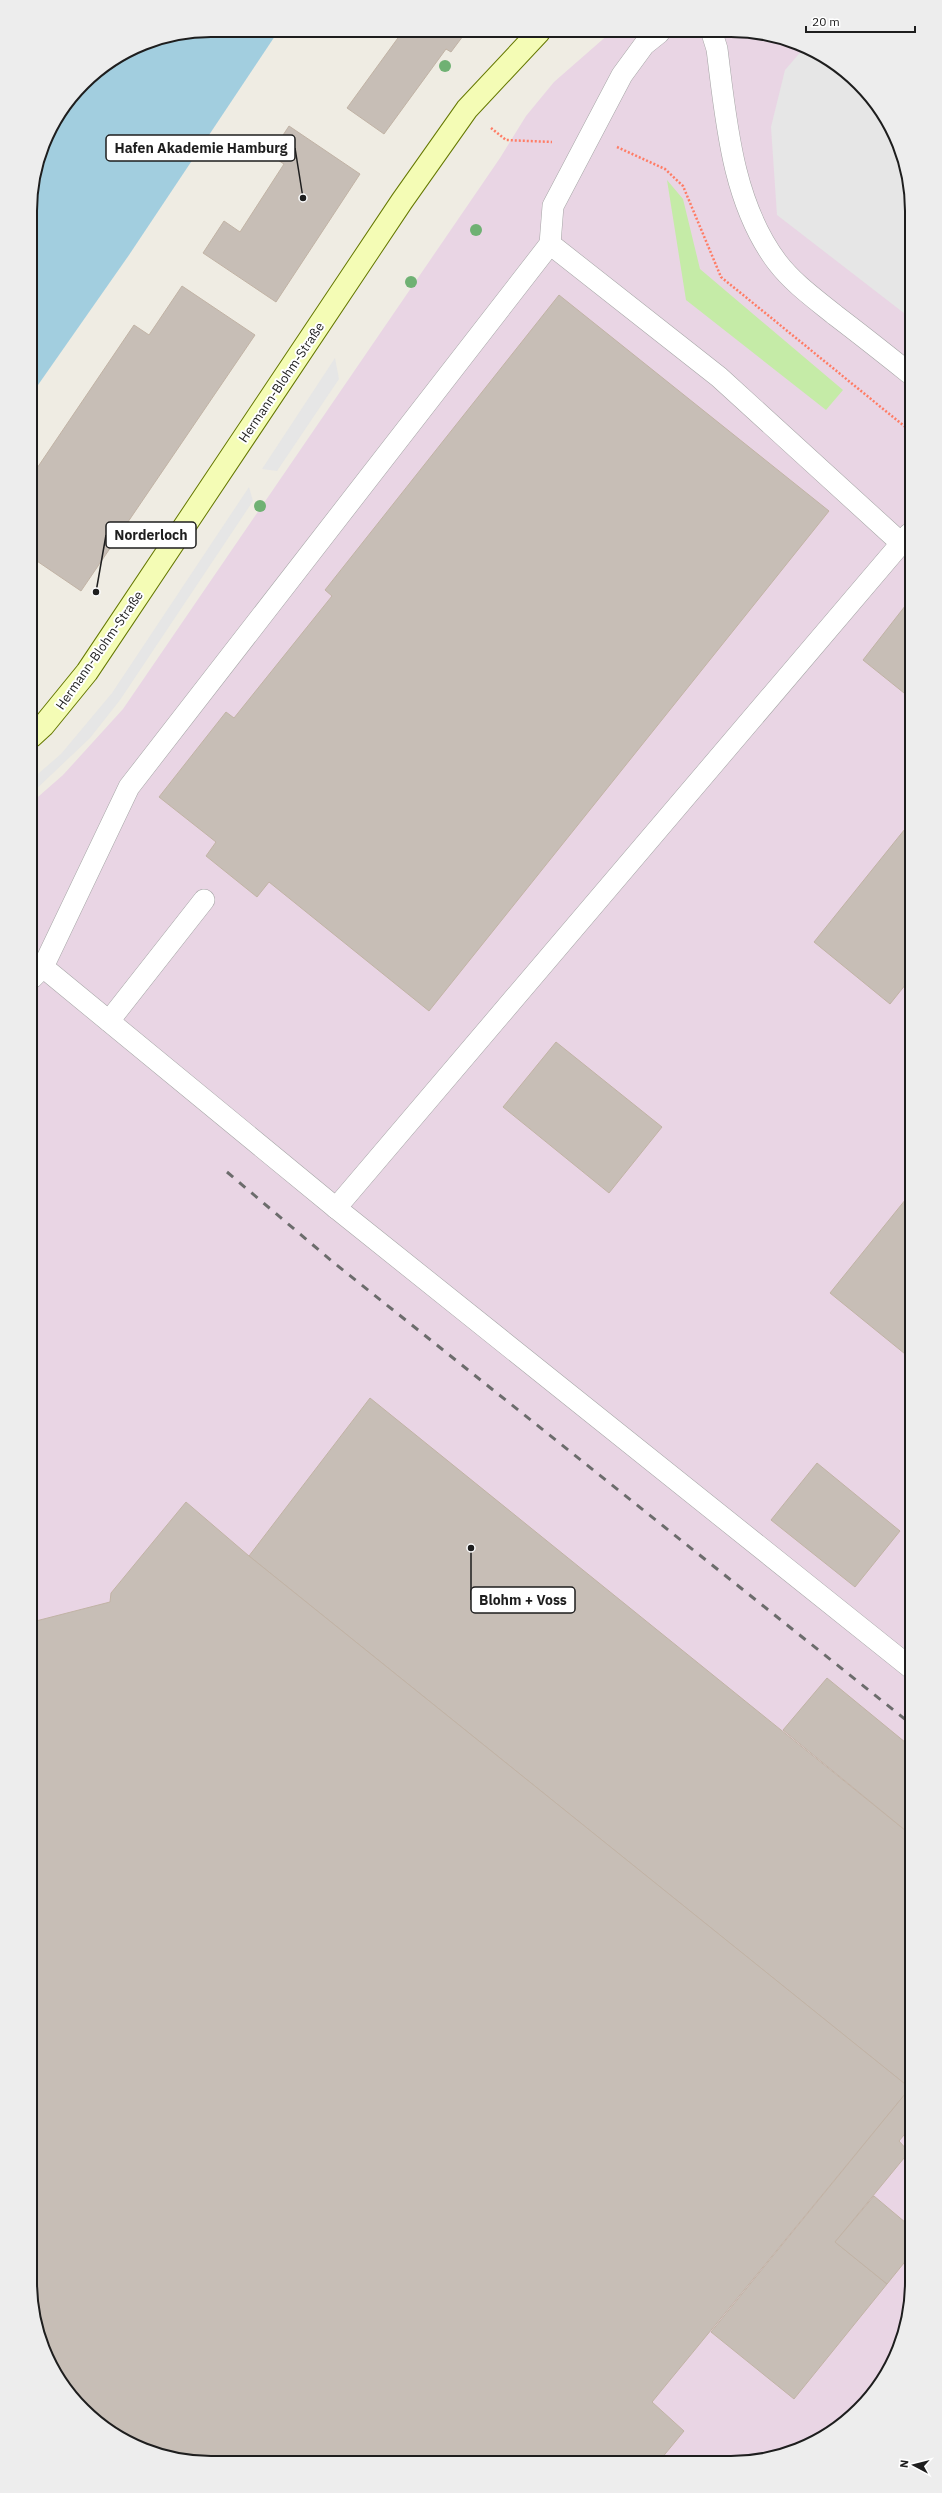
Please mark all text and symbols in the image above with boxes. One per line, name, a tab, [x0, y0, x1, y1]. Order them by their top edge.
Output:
scale bar	[806, 8, 915, 34]
text: 20 m	[812, 14, 840, 29]
callout: Hafen Akademie Hamburg	[106, 135, 295, 161]
text: Hafen Akademie Hamburg	[115, 139, 288, 157]
street label: Hermann-Blohm-Straße	[235, 319, 328, 446]
callout: Norderloch	[106, 522, 196, 548]
text: Norderloch	[114, 526, 188, 544]
street label: Hermann-Blohm-Straße	[52, 587, 147, 713]
callout: Blohm + Voss	[471, 1587, 575, 1613]
text: Blohm + Voss	[479, 1591, 567, 1609]
north arrow	[894, 2445, 934, 2485]
text: N	[897, 2459, 912, 2469]

